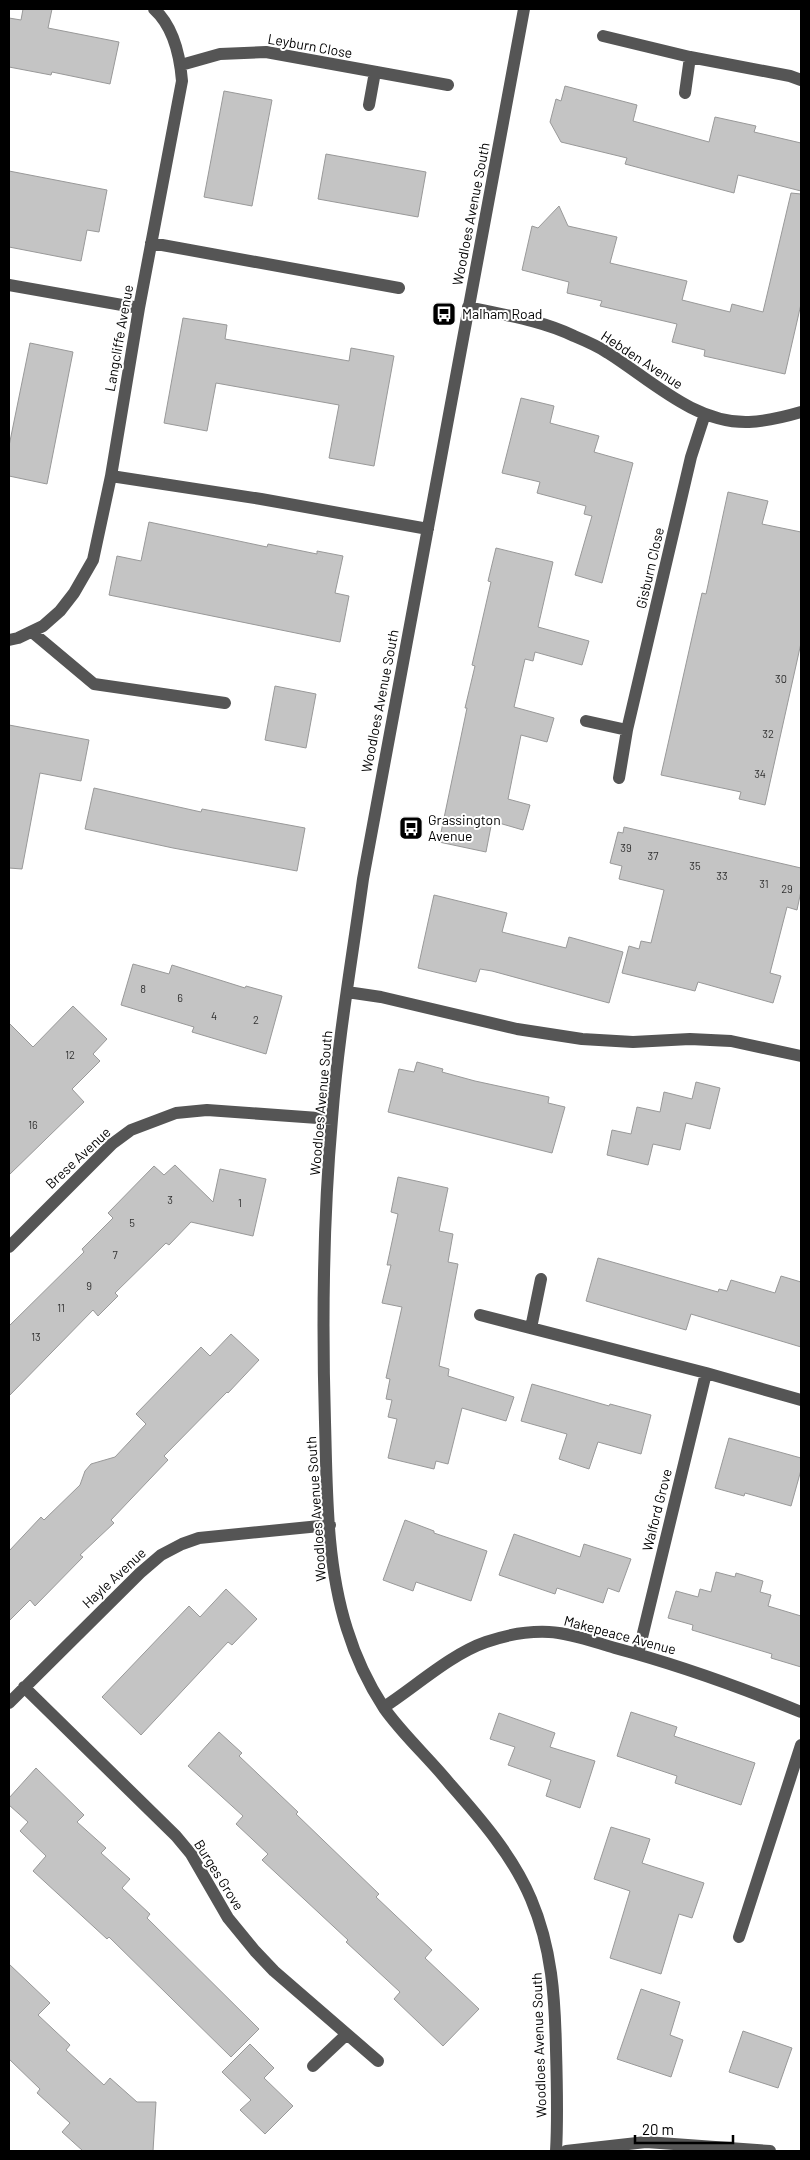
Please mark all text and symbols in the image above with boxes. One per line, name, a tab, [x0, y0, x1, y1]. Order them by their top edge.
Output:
street label: Leyburn Close	[266, 30, 354, 61]
street label: Woodloes Avenue South	[448, 141, 493, 287]
street label: Langcliffe Avenue	[101, 283, 136, 393]
bus stop icon: Malham Road	[431, 301, 457, 327]
place label: Malham Road	[462, 305, 542, 322]
street label: Hebden Avenue	[598, 327, 686, 392]
street label: Gisburn Close	[632, 526, 667, 610]
street label: Woodloes Avenue South	[357, 628, 402, 774]
house number: 30	[775, 672, 787, 685]
house number: 32	[762, 727, 774, 740]
house number: 34	[754, 767, 766, 780]
place label: Grassington Avenue	[428, 811, 501, 844]
bus stop icon: Grassington Avenue	[398, 815, 424, 841]
house number: 39	[620, 841, 632, 854]
house number: 37	[648, 849, 658, 862]
house number: 35	[689, 859, 701, 872]
house number: 33	[716, 869, 728, 882]
house number: 31	[759, 877, 769, 890]
house number: 29	[781, 882, 793, 895]
house number: 8	[140, 982, 146, 995]
house number: 6	[177, 991, 183, 1004]
house number: 4	[211, 1009, 217, 1022]
house number: 2	[253, 1013, 259, 1026]
street label: Woodloes Avenue South	[306, 1030, 335, 1176]
house number: 12	[65, 1048, 75, 1061]
house number: 16	[28, 1118, 38, 1131]
street label: Brese Avenue	[42, 1123, 114, 1192]
house number: 3	[167, 1193, 173, 1206]
house number: 1	[238, 1196, 242, 1209]
house number: 5	[129, 1216, 135, 1229]
house number: 7	[112, 1248, 118, 1261]
house number: 9	[86, 1279, 92, 1292]
house number: 11	[57, 1301, 65, 1314]
house number: 13	[31, 1330, 41, 1343]
street label: Woodloes Avenue South	[302, 1436, 329, 1582]
street label: Walford Grove	[638, 1467, 675, 1553]
street label: Hayle Avenue	[78, 1544, 149, 1611]
street label: Makepeace Avenue	[562, 1611, 678, 1658]
street label: Burges Grove	[191, 1836, 248, 1913]
street label: Woodloes Avenue South	[527, 1972, 550, 2118]
scale bar	[635, 2112, 732, 2144]
text: 20 m	[642, 2120, 674, 2138]

